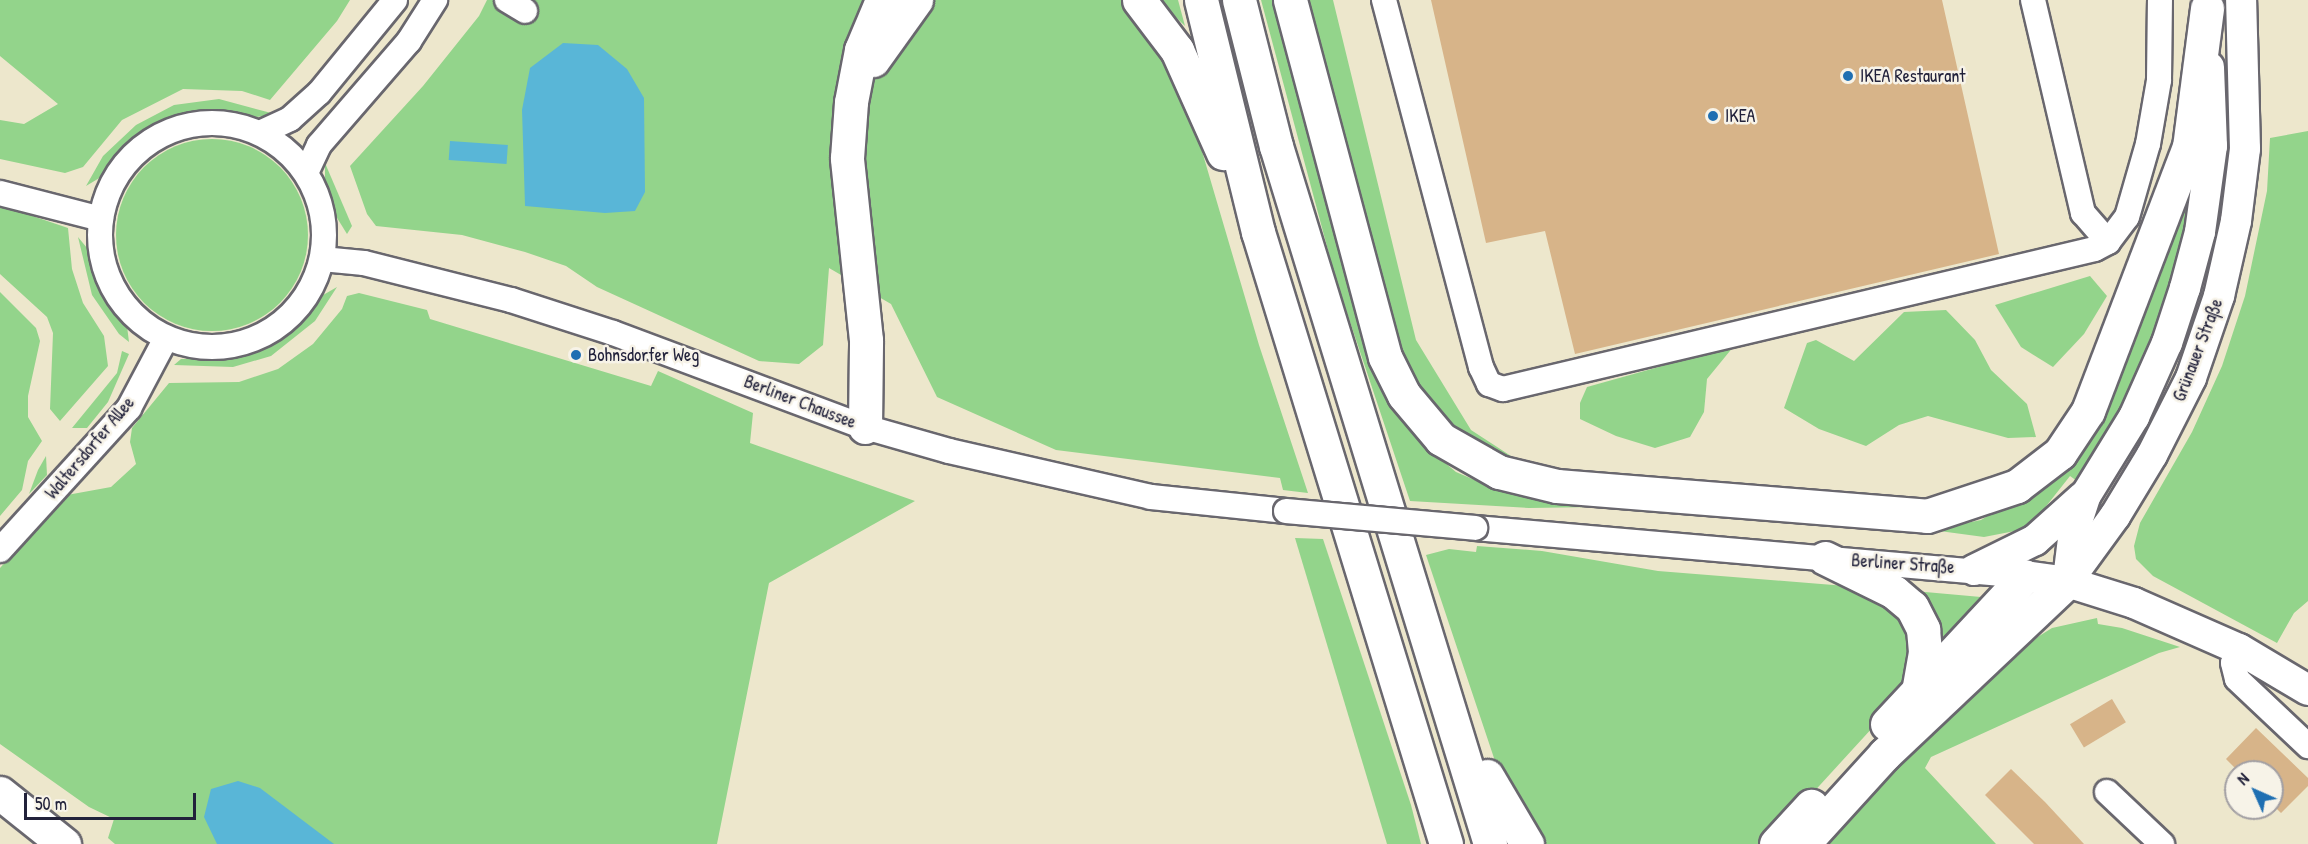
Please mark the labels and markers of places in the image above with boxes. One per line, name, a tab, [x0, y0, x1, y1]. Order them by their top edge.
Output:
place label: IKEA Restaurant	[1860, 65, 1966, 87]
marker: IKEA Restaurant	[1841, 69, 1855, 83]
place label: IKEA	[1725, 105, 1755, 127]
marker: IKEA	[1706, 109, 1720, 123]
place label: Bohnsdorfer Weg	[588, 344, 699, 366]
marker: Bohnsdorfer Weg	[569, 348, 583, 362]

